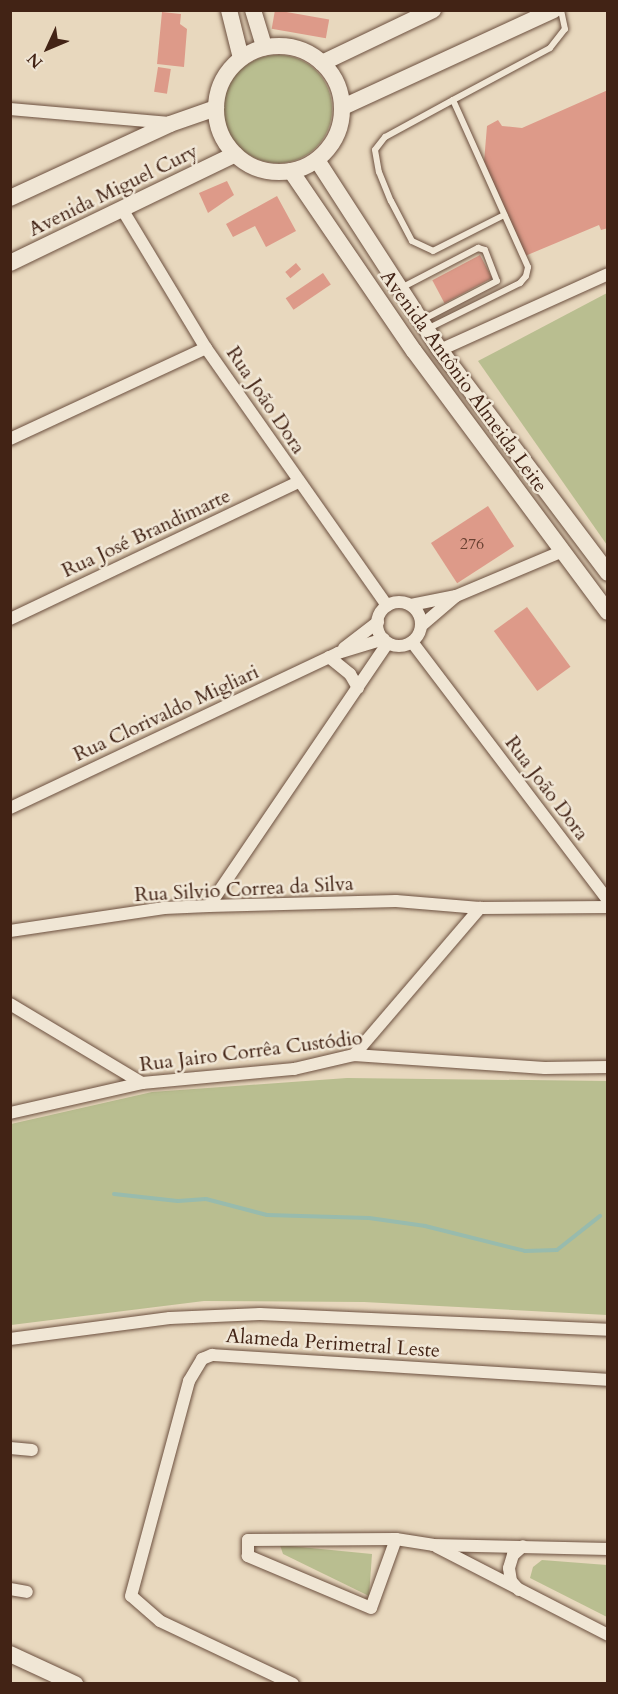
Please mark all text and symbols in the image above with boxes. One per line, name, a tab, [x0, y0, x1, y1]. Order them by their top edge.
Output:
north arrow	[18, 18, 78, 78]
text: N	[22, 48, 48, 73]
street label: Avenida Miguel Cury	[24, 139, 202, 241]
street label: Avenida Antônio Almeida Leite	[375, 265, 553, 497]
street label: Rua João Dora	[221, 342, 311, 458]
street label: Rua José Brandimarte	[58, 483, 234, 583]
house number: 276	[460, 534, 484, 554]
street label: Rua Clorivaldo Migliari	[70, 660, 262, 766]
street label: Rua João Dora	[500, 731, 594, 845]
street label: Rua Silvio Correa da Silva	[134, 871, 354, 907]
street label: Rua Jairo Corrêa Custódio	[138, 1025, 364, 1077]
street label: Alameda Perimetral Leste	[225, 1324, 441, 1362]

